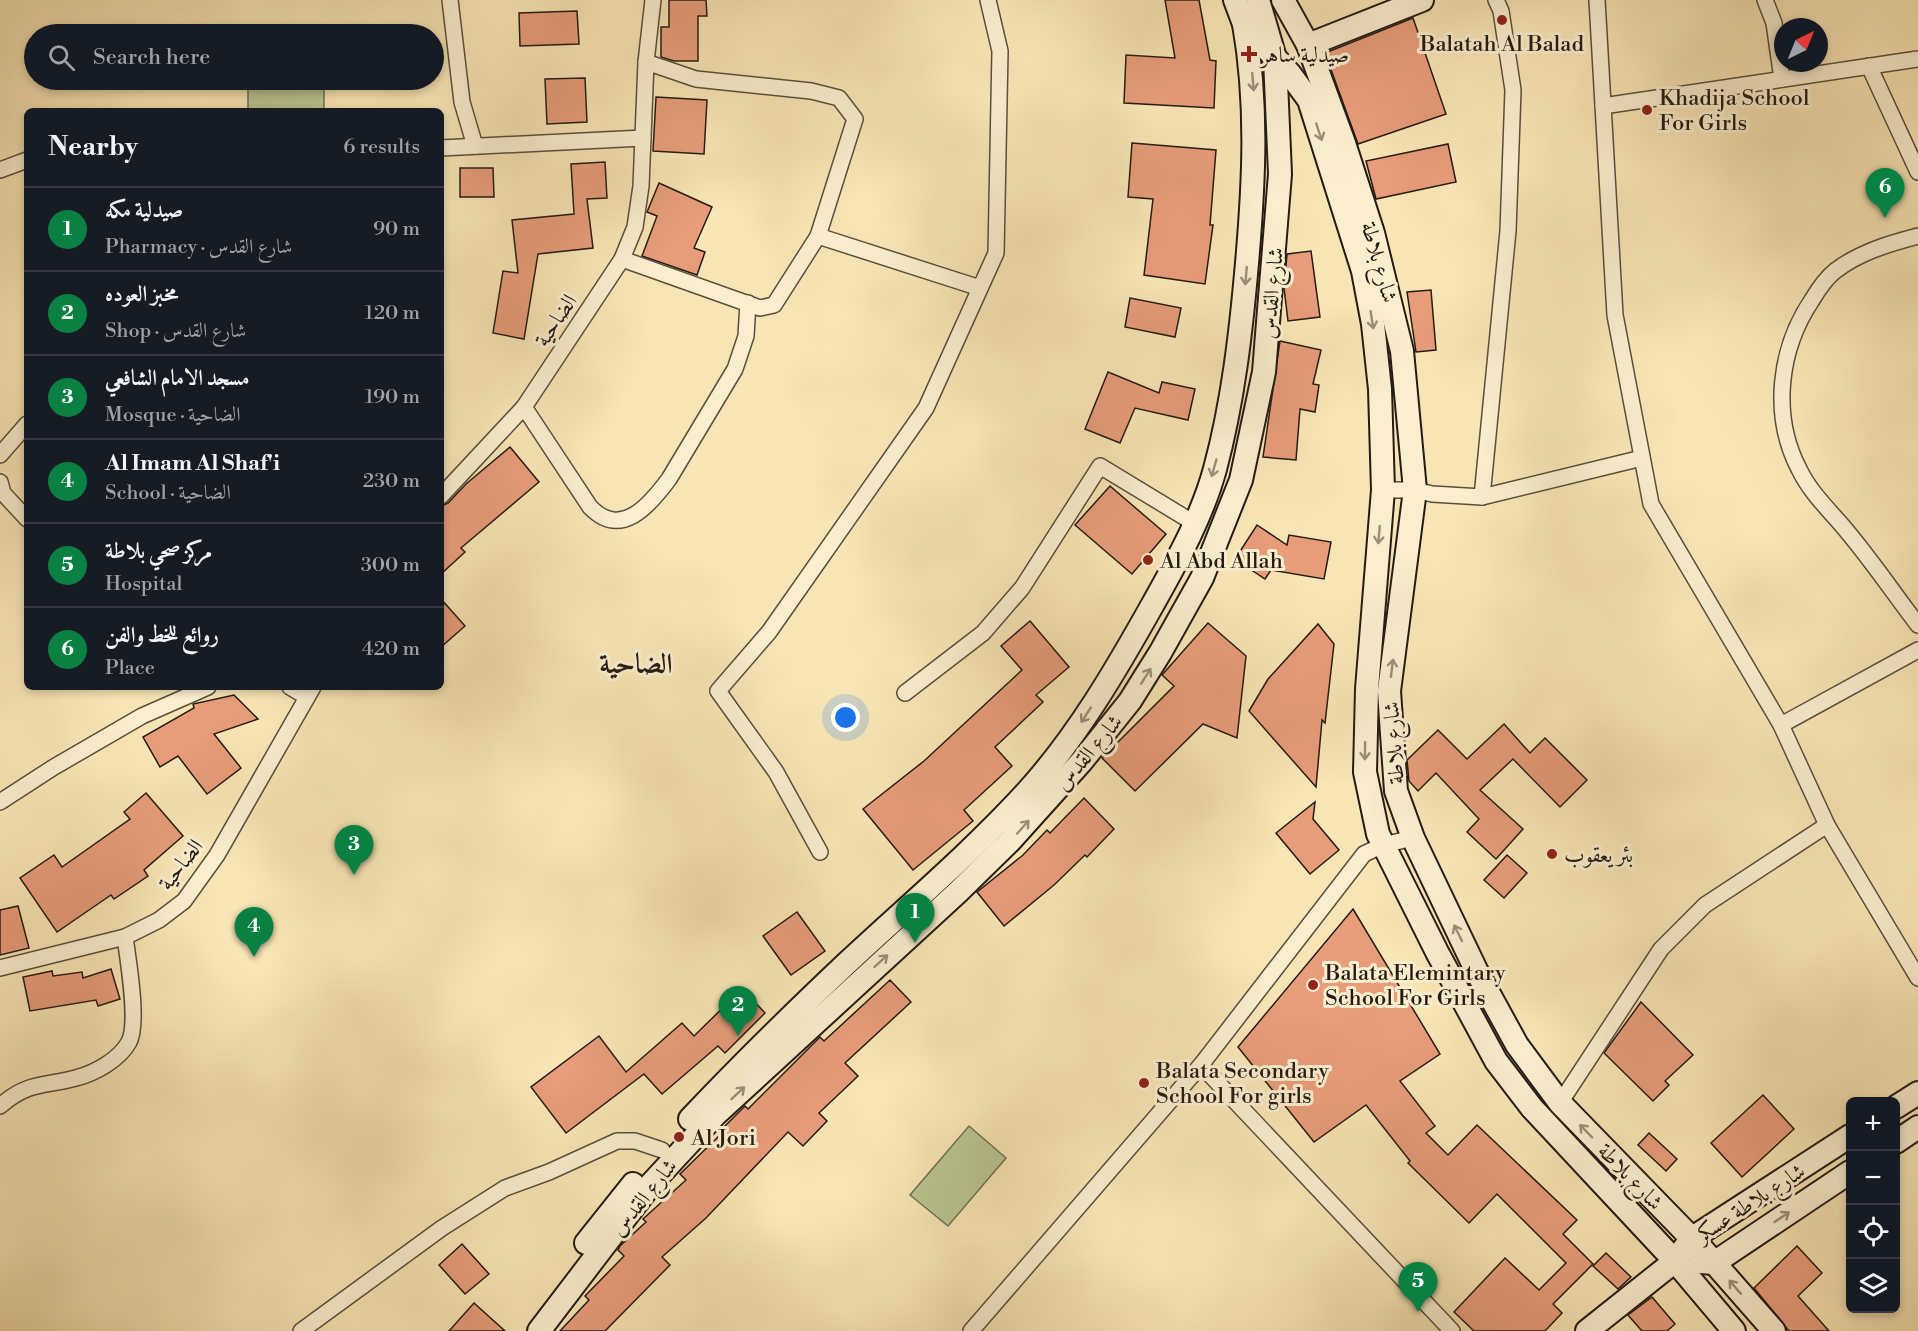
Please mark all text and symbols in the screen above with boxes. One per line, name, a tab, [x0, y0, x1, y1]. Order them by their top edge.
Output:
marker: Balatah Al Balad	[1495, 13, 1509, 27]
north arrow	[1774, 18, 1828, 72]
search box	[24, 24, 444, 90]
place label: Balatah Al Balad	[1419, 31, 1585, 58]
icon: search	[45, 41, 78, 74]
place label: صيدلية ساهر	[1259, 42, 1349, 69]
text: Search here	[93, 44, 210, 71]
marker: صيدلية ساهر	[1242, 47, 1256, 61]
one-way arrow	[1248, 71, 1259, 91]
place label: Khadija School For Girls	[1659, 85, 1810, 137]
marker: Khadija School For Girls	[1640, 103, 1654, 117]
one-way arrow	[1315, 122, 1326, 141]
text: Nearby	[48, 131, 138, 163]
text: 6 results	[343, 135, 420, 160]
pin: 6	[1866, 168, 1904, 218]
text: صيدلية مكه	[105, 197, 183, 224]
text: 1	[63, 217, 72, 242]
text: 90 m	[373, 217, 420, 242]
street label: شارع بلاطة	[1350, 219, 1403, 307]
text: Pharmacy · شارع القدس	[105, 235, 292, 260]
street label: شارع القدس	[1255, 246, 1294, 340]
one-way arrow	[1240, 266, 1251, 286]
text: مخبز العوده	[105, 281, 178, 308]
street label: الضاحية	[529, 289, 584, 352]
text: 2	[61, 301, 74, 326]
text: 120 m	[365, 301, 420, 326]
one-way arrow	[1367, 309, 1378, 329]
text: Shop · شارع القدس	[105, 319, 246, 344]
text: مسجد الامام الشافعي	[105, 365, 250, 392]
text: 3	[61, 385, 74, 410]
text: 190 m	[365, 385, 420, 410]
text: Mosque · الضاحية	[105, 403, 241, 428]
text: Al Imam Al Shaf'i	[105, 450, 280, 477]
one-way arrow	[1208, 458, 1219, 477]
text: 4	[61, 469, 74, 494]
text: 230 m	[363, 469, 420, 494]
text: School · الضاحية	[105, 481, 231, 506]
one-way arrow	[1373, 525, 1384, 545]
text: مركز صحي بلاطة	[105, 538, 212, 565]
place label: Al Abd Allah	[1159, 548, 1283, 575]
text: 5	[61, 553, 74, 578]
text: 300 m	[361, 553, 420, 578]
marker: Al Abd Allah	[1141, 553, 1155, 567]
text: Hospital	[105, 572, 182, 597]
text: روائع للخط والفن	[105, 622, 219, 649]
text: 6	[61, 637, 74, 662]
text: 420 m	[362, 637, 420, 662]
district label: الضاحية	[599, 647, 673, 682]
text: Place	[105, 656, 155, 681]
one-way arrow	[1387, 658, 1398, 678]
one-way arrow	[1140, 668, 1152, 685]
street label: شارع بلاطة	[1378, 700, 1415, 785]
your location	[831, 703, 860, 732]
one-way arrow	[1079, 706, 1092, 723]
street label: شارع القدس	[1049, 709, 1132, 799]
one-way arrow	[1359, 740, 1371, 760]
one-way arrow	[1016, 820, 1030, 835]
pin: 3	[334, 826, 374, 875]
street label: الضاحية	[153, 834, 210, 896]
place label: بئر يعقوب	[1564, 842, 1633, 869]
marker: بئر يعقوب	[1545, 847, 1559, 861]
pin: 1	[896, 894, 934, 943]
pin: 4	[234, 908, 274, 957]
one-way arrow	[1452, 925, 1464, 943]
one-way arrow	[873, 954, 888, 968]
place label: Balata Elemintary School For Girls	[1324, 960, 1506, 1012]
marker: Balata Elemintary School For Girls	[1306, 978, 1320, 992]
pin: 2	[718, 986, 758, 1036]
place label: Balata Secondary School For girls	[1155, 1058, 1329, 1110]
marker: Balata Secondary School For girls	[1137, 1076, 1151, 1090]
one-way arrow	[730, 1086, 745, 1100]
map controls	[1846, 1097, 1900, 1313]
button: +	[1846, 1097, 1900, 1151]
one-way arrow	[1579, 1123, 1594, 1138]
place label: Al Jori	[690, 1125, 756, 1152]
marker: Al Jori	[672, 1130, 686, 1144]
street label: شارع بلاطة	[1589, 1138, 1668, 1219]
button: −	[1846, 1151, 1900, 1205]
street label: شارع القدس	[605, 1154, 687, 1245]
street label: شارع بلاطة عسكر	[1689, 1158, 1813, 1253]
button: locate	[1846, 1205, 1900, 1259]
one-way arrow	[1774, 1211, 1790, 1223]
button: layers	[1846, 1259, 1900, 1313]
pin: 5	[1398, 1262, 1438, 1312]
one-way arrow	[1728, 1280, 1742, 1295]

